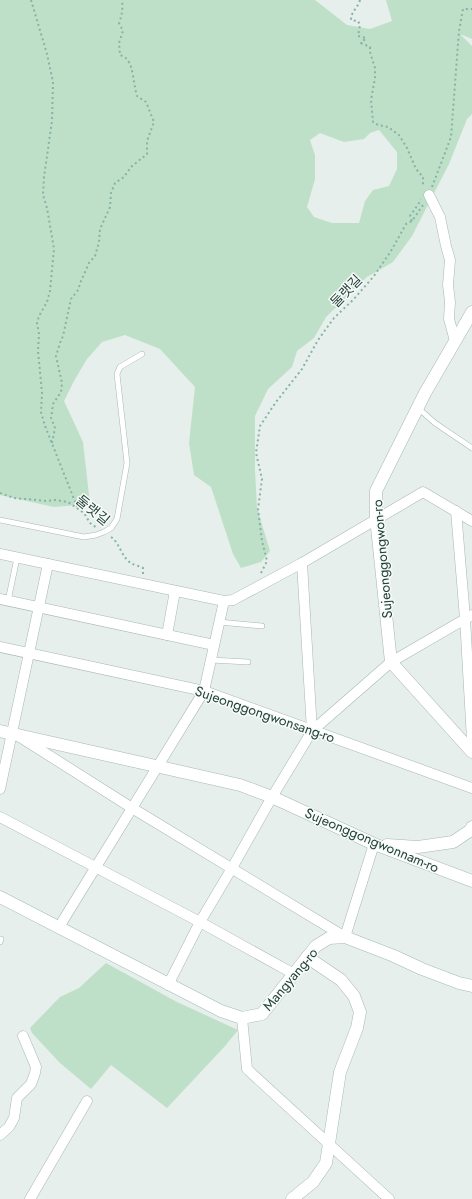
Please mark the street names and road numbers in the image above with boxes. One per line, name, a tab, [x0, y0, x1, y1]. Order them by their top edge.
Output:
street label: 둘랫길	[325, 270, 367, 312]
street label: 둘랫길	[72, 490, 114, 530]
street label: Sujeonggongwon-ro	[367, 498, 397, 619]
street label: Sujeonggongwonsang-ro	[192, 681, 338, 747]
street label: Sujeonggongwonnam-ro	[302, 803, 443, 878]
street label: Mangyang-ro	[258, 943, 323, 1015]

